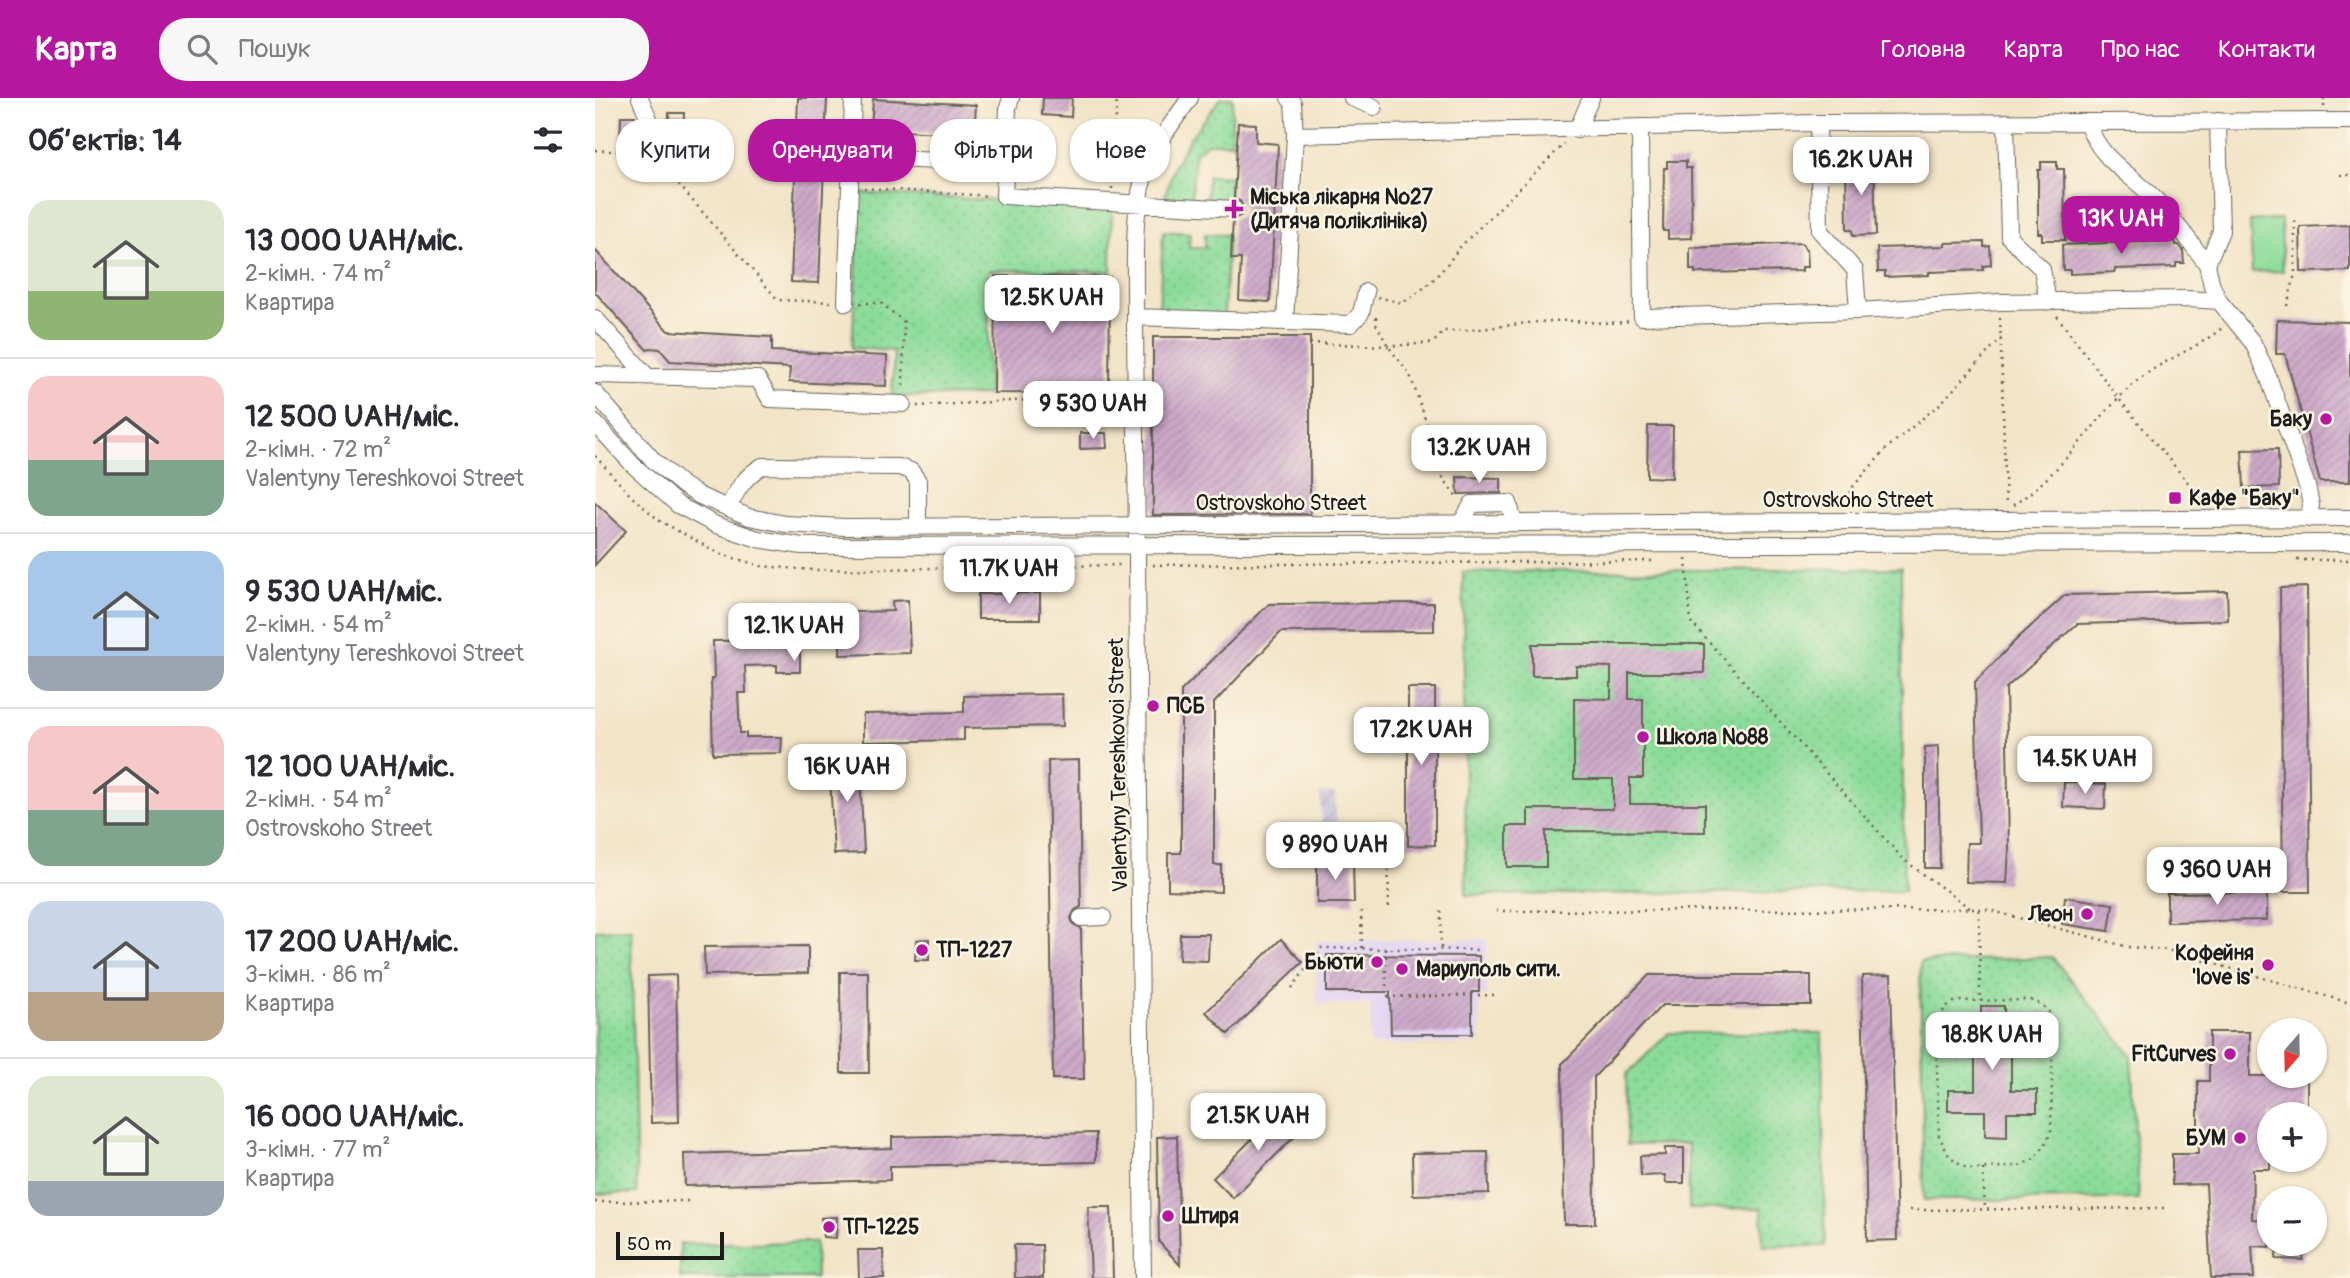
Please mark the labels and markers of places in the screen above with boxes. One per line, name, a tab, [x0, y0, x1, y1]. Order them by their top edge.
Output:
pin: 16.2K UAH	[1781, 138, 1941, 197]
place label: Міська лікарня №27 (Дитяча поліклініка)	[1250, 184, 1434, 235]
pin: 13K UAH	[2056, 197, 2186, 256]
marker: Міська лікарня №27 (Дитяча поліклініка)	[1224, 199, 1244, 219]
pin: 12.5K UAH	[972, 275, 1132, 335]
pin: 9 530 UAH	[1013, 382, 1173, 441]
place label: Баку	[2270, 406, 2312, 433]
marker: Баку	[2318, 411, 2334, 427]
pin: 13.2K UAH	[1399, 426, 1559, 485]
place label: Кафе "Баку"	[2189, 485, 2300, 512]
marker: Кафе "Баку"	[2167, 490, 2183, 506]
pin: 11.7K UAH	[929, 546, 1089, 606]
pin: 12.1K UAH	[714, 603, 874, 663]
place label: ПСБ	[1167, 693, 1205, 720]
marker: ПСБ	[1145, 698, 1161, 714]
pin: 17.2K UAH	[1341, 708, 1501, 767]
place label: Школа №88	[1656, 724, 1769, 751]
marker: Школа №88	[1635, 729, 1651, 745]
pin: 14.5K UAH	[2005, 736, 2165, 796]
pin: 16K UAH	[782, 744, 912, 804]
pin: 9 890 UAH	[1255, 822, 1415, 882]
pin: 9 360 UAH	[2137, 848, 2297, 907]
place label: Леон	[2027, 901, 2073, 928]
marker: Леон	[2079, 906, 2095, 922]
place label: ТП-1227	[935, 937, 1013, 964]
place label: Кофейня 'love is'	[2175, 940, 2254, 991]
marker: ТП-1227	[914, 942, 930, 958]
place label: Бьюти	[1305, 949, 1364, 976]
marker: Бьюти	[1369, 954, 1385, 970]
place label: Мариуполь сити.	[1416, 956, 1561, 983]
marker: Кофейня 'love is'	[2260, 957, 2276, 973]
marker: Мариуполь сити.	[1394, 961, 1410, 977]
pin: 18.8K UAH	[1912, 1012, 2072, 1072]
place label: FitCurves	[2131, 1041, 2217, 1068]
marker: FitCurves	[2222, 1046, 2238, 1062]
pin: 21.5K UAH	[1178, 1094, 1338, 1153]
place label: БУМ	[2186, 1125, 2226, 1152]
marker: БУМ	[2232, 1130, 2248, 1146]
place label: Штиря	[1181, 1203, 1239, 1230]
marker: Штиря	[1160, 1208, 1176, 1224]
place label: ТП-1225	[842, 1214, 919, 1241]
marker: ТП-1225	[821, 1219, 837, 1235]

